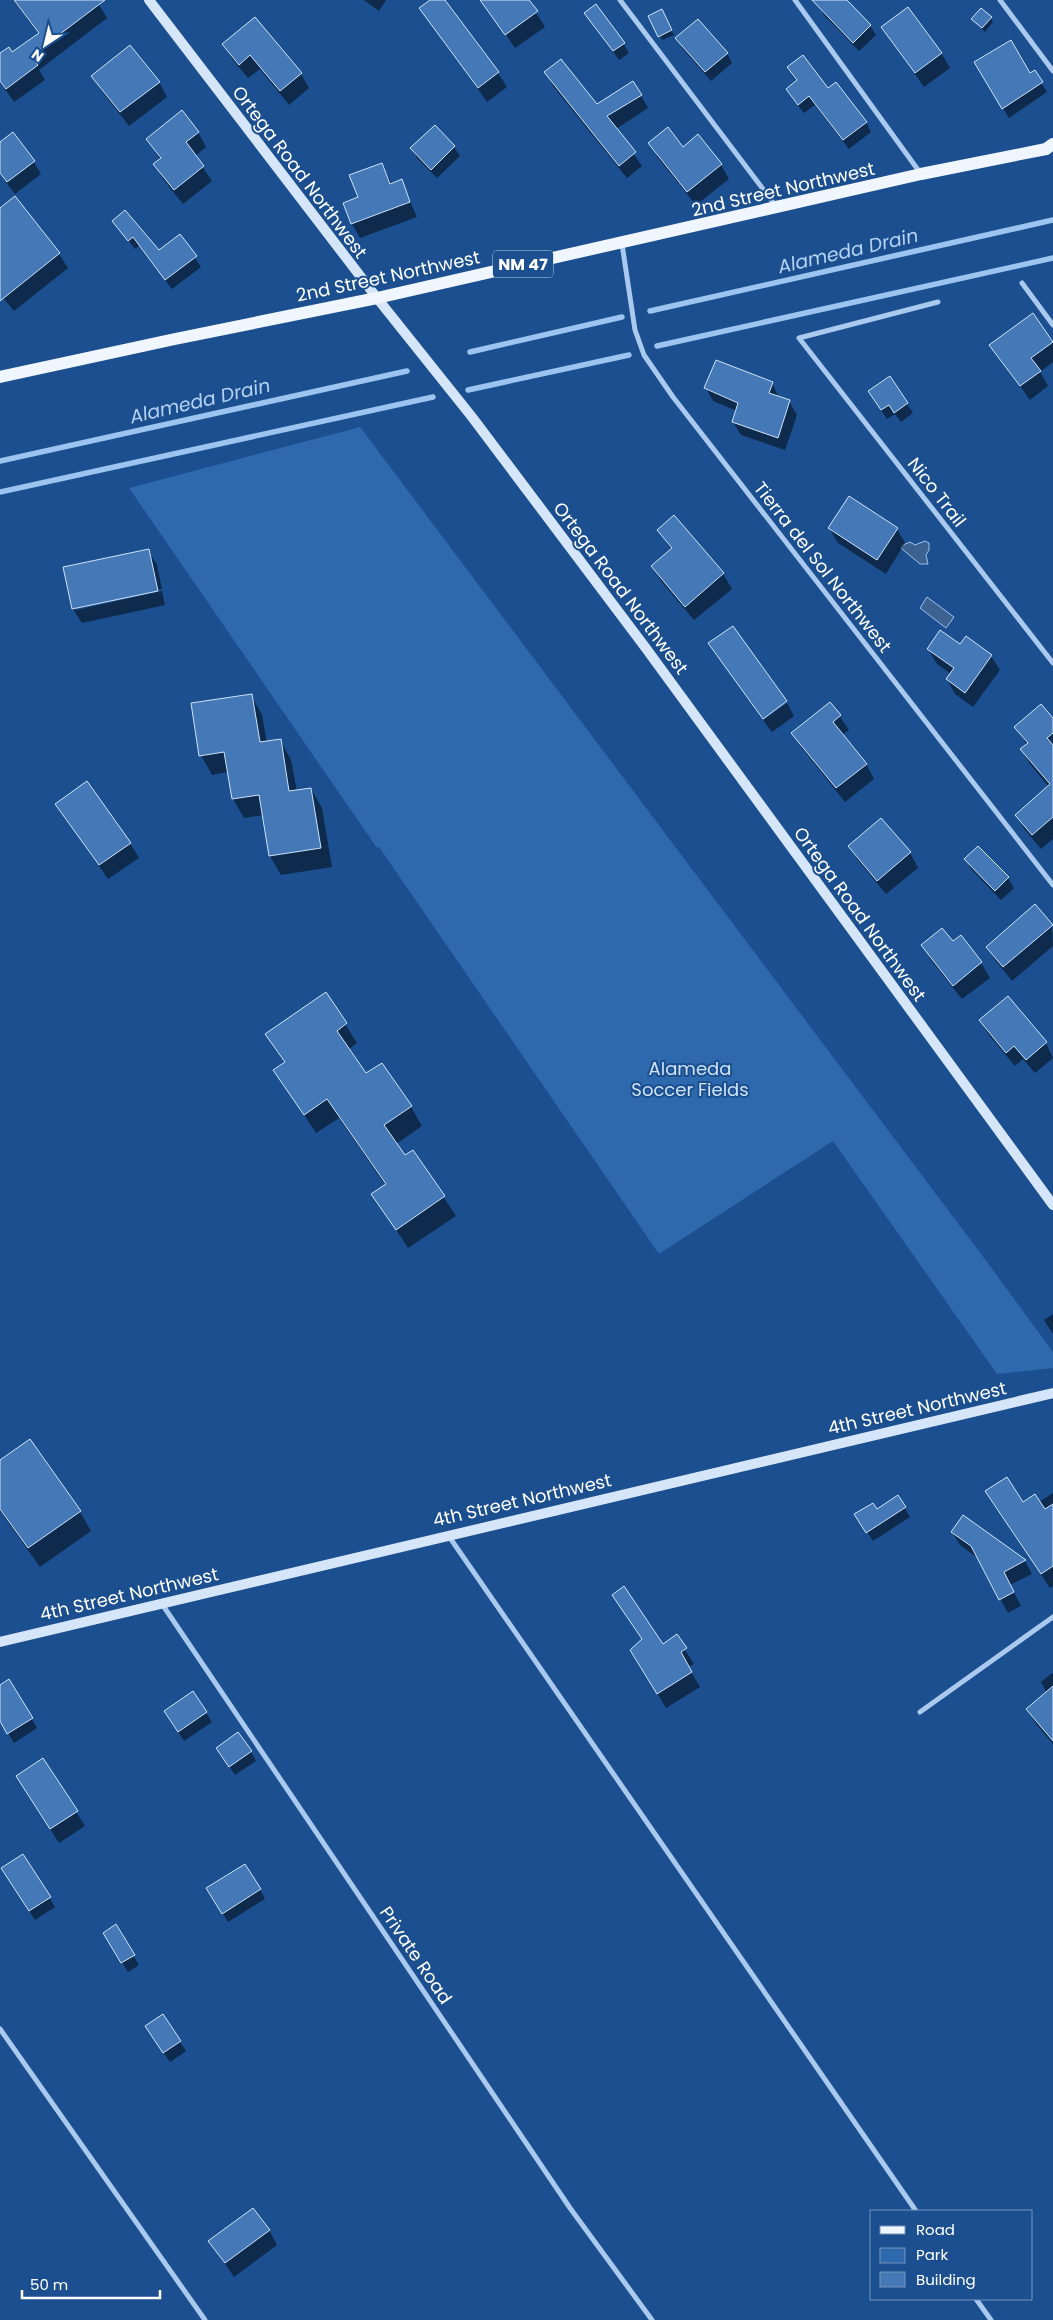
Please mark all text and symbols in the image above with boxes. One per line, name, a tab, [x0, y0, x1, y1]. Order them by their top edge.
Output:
north arrow	[20, 20, 70, 70]
text: N	[27, 44, 48, 67]
street label: Ortega Road Northwest	[227, 81, 373, 263]
street label: 2nd Street Northwest	[689, 156, 877, 222]
water label: Alameda Drain	[774, 222, 921, 280]
street label: 2nd Street Northwest	[294, 244, 482, 308]
road number: NM 47	[493, 250, 553, 278]
water label: Alameda Drain	[126, 372, 273, 430]
street label: Nico Trail	[902, 452, 972, 532]
street label: Tierra del Sol Northwest	[748, 476, 898, 658]
street label: Ortega Road Northwest	[548, 497, 694, 679]
street label: Ortega Road Northwest	[788, 822, 932, 1006]
park label: Alameda Soccer Fields	[631, 1056, 749, 1102]
street label: 4th Street Northwest	[825, 1375, 1009, 1441]
street label: 4th Street Northwest	[430, 1467, 614, 1533]
street label: 4th Street Northwest	[37, 1561, 221, 1627]
street label: Private Road	[374, 1901, 458, 2009]
legend	[870, 2210, 1033, 2300]
text: Road	[916, 2219, 955, 2240]
text: Park	[916, 2244, 948, 2265]
scale bar	[22, 2268, 160, 2300]
text: Building	[916, 2269, 976, 2290]
text: 50 m	[30, 2274, 68, 2295]

